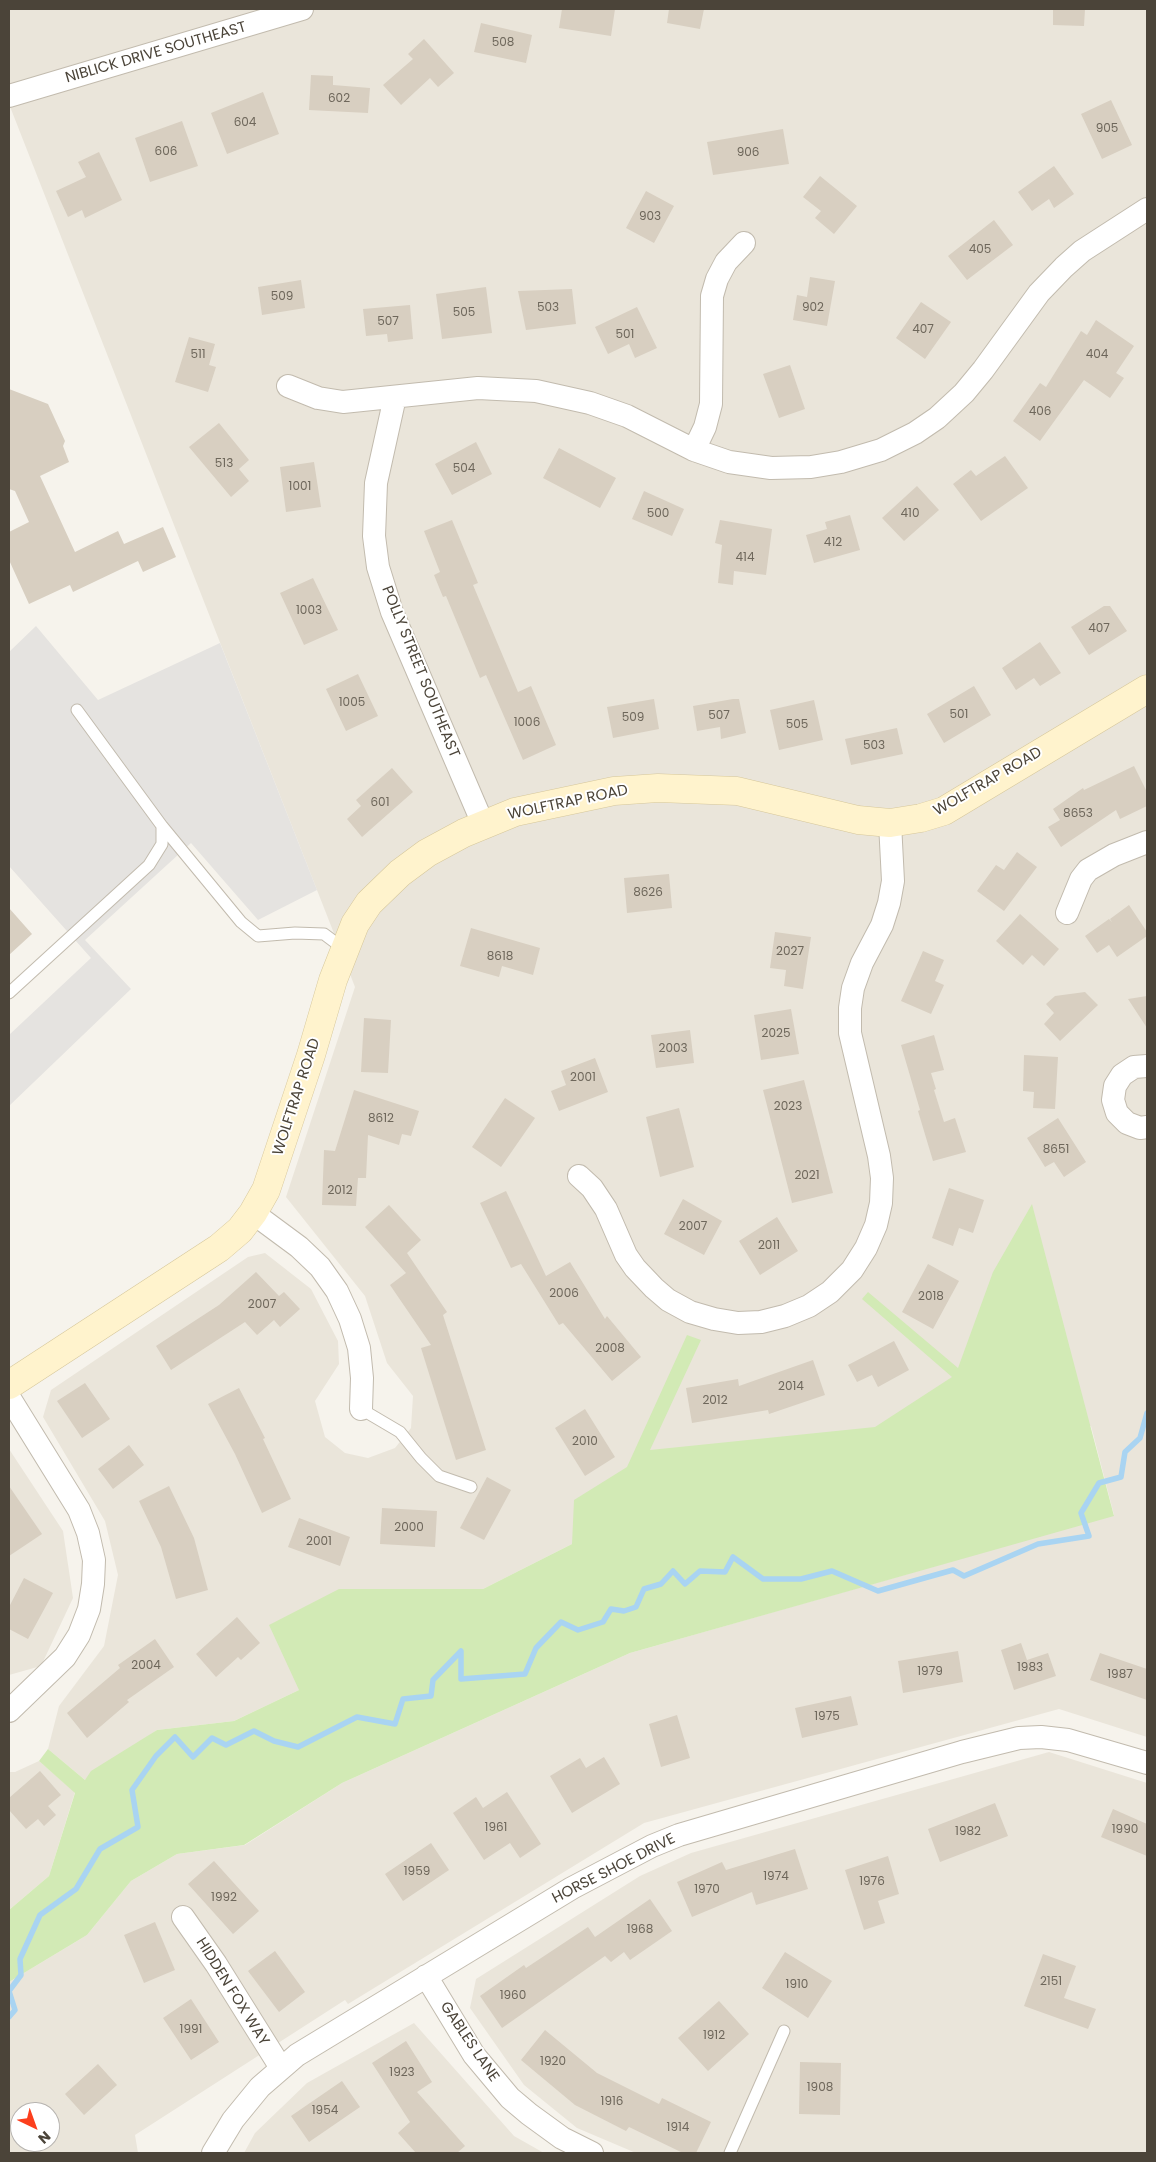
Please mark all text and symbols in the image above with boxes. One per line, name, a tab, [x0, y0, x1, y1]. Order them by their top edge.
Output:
street label: NIBLICK DRIVE SOUTHEAST	[63, 19, 249, 87]
house number: 508	[492, 36, 514, 50]
house number: 602	[328, 92, 350, 106]
house number: 604	[234, 116, 256, 130]
house number: 905	[1096, 122, 1118, 136]
house number: 606	[155, 145, 177, 159]
house number: 906	[737, 146, 759, 160]
house number: 903	[639, 210, 661, 224]
house number: 405	[969, 243, 991, 257]
house number: 509	[271, 290, 293, 304]
house number: 503	[537, 301, 559, 315]
house number: 902	[802, 301, 824, 315]
house number: 505	[453, 306, 475, 320]
house number: 507	[377, 315, 399, 329]
house number: 407	[912, 323, 934, 337]
house number: 501	[616, 328, 634, 342]
house number: 511	[190, 348, 206, 362]
house number: 404	[1086, 348, 1108, 362]
house number: 406	[1029, 405, 1051, 419]
house number: 513	[215, 457, 233, 471]
house number: 504	[453, 462, 475, 476]
house number: 1001	[289, 480, 311, 494]
house number: 500	[647, 507, 669, 521]
house number: 410	[901, 507, 919, 521]
house number: 412	[824, 536, 842, 550]
house number: 414	[736, 551, 754, 565]
street label: POLLY STREET SOUTHEAST	[377, 583, 463, 761]
house number: 1003	[296, 604, 322, 618]
house number: 407	[1088, 622, 1110, 636]
house number: 1005	[339, 696, 365, 710]
house number: 501	[950, 708, 968, 722]
house number: 507	[708, 709, 730, 723]
house number: 509	[622, 711, 644, 725]
house number: 1006	[514, 716, 540, 730]
house number: 505	[786, 718, 808, 732]
house number: 503	[863, 739, 885, 753]
street label: WOLFTRAP ROAD	[931, 744, 1045, 820]
street label: WOLFTRAP ROAD	[506, 782, 630, 824]
house number: 601	[371, 796, 389, 810]
house number: 8653	[1063, 807, 1093, 821]
house number: 8626	[633, 886, 663, 900]
house number: 2027	[776, 945, 804, 959]
house number: 8618	[487, 950, 513, 964]
house number: 2025	[762, 1027, 790, 1041]
street label: WOLFTRAP ROAD	[270, 1036, 324, 1158]
house number: 2003	[658, 1042, 688, 1056]
house number: 2001	[570, 1071, 596, 1085]
house number: 2023	[774, 1100, 802, 1114]
house number: 8612	[368, 1112, 394, 1126]
house number: 8651	[1043, 1143, 1069, 1157]
house number: 2021	[794, 1169, 820, 1183]
house number: 2012	[327, 1184, 353, 1198]
house number: 2007	[679, 1220, 707, 1234]
house number: 2011	[758, 1239, 780, 1253]
house number: 2006	[549, 1287, 579, 1301]
house number: 2018	[918, 1290, 944, 1304]
house number: 2007	[248, 1298, 276, 1312]
house number: 2008	[595, 1342, 625, 1356]
house number: 2014	[778, 1380, 804, 1394]
house number: 2012	[702, 1394, 728, 1408]
house number: 2010	[572, 1435, 598, 1449]
house number: 2000	[394, 1521, 424, 1535]
house number: 2001	[306, 1535, 332, 1549]
house number: 2004	[131, 1659, 161, 1673]
house number: 1983	[1017, 1661, 1043, 1675]
house number: 1979	[917, 1665, 943, 1679]
house number: 1987	[1107, 1668, 1133, 1682]
house number: 1975	[814, 1710, 840, 1724]
house number: 1961	[485, 1821, 507, 1835]
house number: 1990	[1112, 1823, 1138, 1837]
house number: 1982	[955, 1825, 981, 1839]
street label: HORSE SHOE DRIVE	[549, 1830, 679, 1908]
house number: 1959	[404, 1865, 430, 1879]
house number: 1974	[763, 1870, 789, 1884]
house number: 1976	[859, 1875, 885, 1889]
house number: 1970	[694, 1883, 720, 1897]
house number: 1992	[211, 1891, 237, 1905]
house number: 1968	[627, 1923, 653, 1937]
street label: HIDDEN FOX WAY	[192, 1935, 272, 2049]
house number: 2151	[1040, 1975, 1062, 1989]
house number: 1910	[786, 1978, 808, 1992]
house number: 1960	[500, 1989, 526, 2003]
street label: GABLES LANE	[436, 1999, 502, 2085]
house number: 1991	[180, 2023, 202, 2037]
house number: 1912	[703, 2029, 725, 2043]
house number: 1920	[540, 2055, 566, 2069]
house number: 1923	[389, 2066, 415, 2080]
house number: 1908	[807, 2081, 833, 2095]
house number: 1916	[601, 2095, 623, 2109]
north arrow	[10, 2102, 60, 2152]
house number: 1954	[312, 2104, 338, 2118]
house number: 1914	[667, 2121, 689, 2135]
text: N	[34, 2126, 55, 2148]

